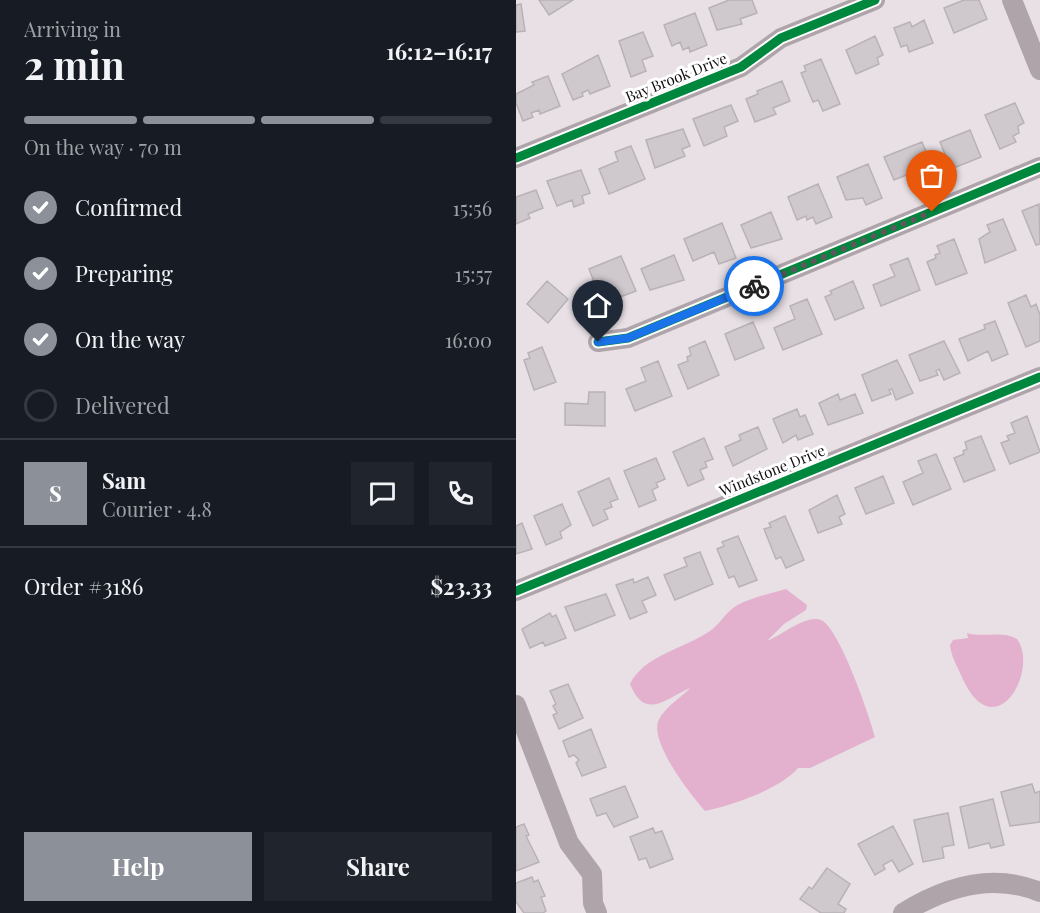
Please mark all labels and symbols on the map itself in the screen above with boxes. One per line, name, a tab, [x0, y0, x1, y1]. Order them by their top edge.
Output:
street label: Bay Brook Drive	[622, 47, 730, 107]
pin	[906, 150, 957, 212]
courier	[724, 256, 784, 316]
pin	[572, 280, 623, 342]
street label: Windstone Drive	[715, 440, 828, 501]

